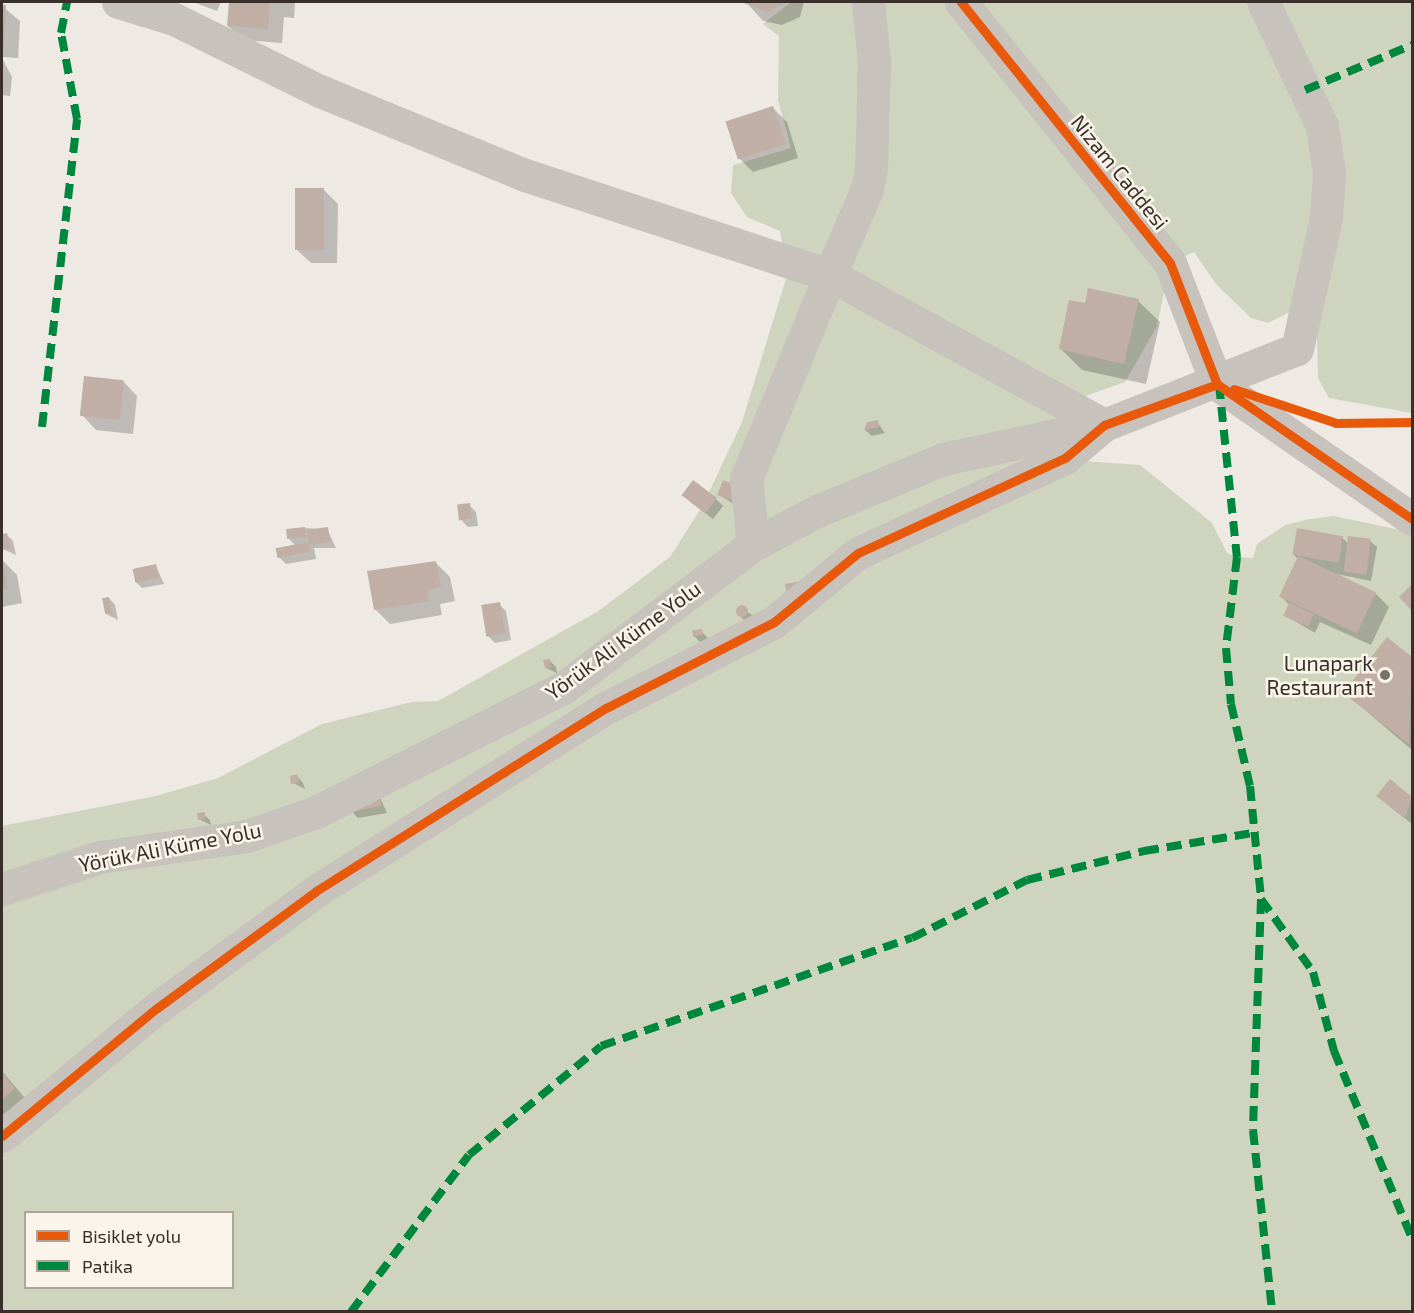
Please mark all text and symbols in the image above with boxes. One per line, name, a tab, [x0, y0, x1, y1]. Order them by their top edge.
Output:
street label: Nizam Caddesi	[1066, 110, 1174, 234]
street label: Yörük Ali Küme Yolu	[540, 575, 706, 705]
place label: Lunapark Restaurant	[1267, 650, 1373, 700]
marker: Lunapark Restaurant	[1378, 668, 1392, 682]
street label: Yörük Ali Küme Yolu	[76, 817, 264, 877]
legend	[24, 1211, 234, 1289]
text: Bisiklet yolu	[82, 1225, 181, 1247]
text: Patika	[82, 1255, 133, 1277]

